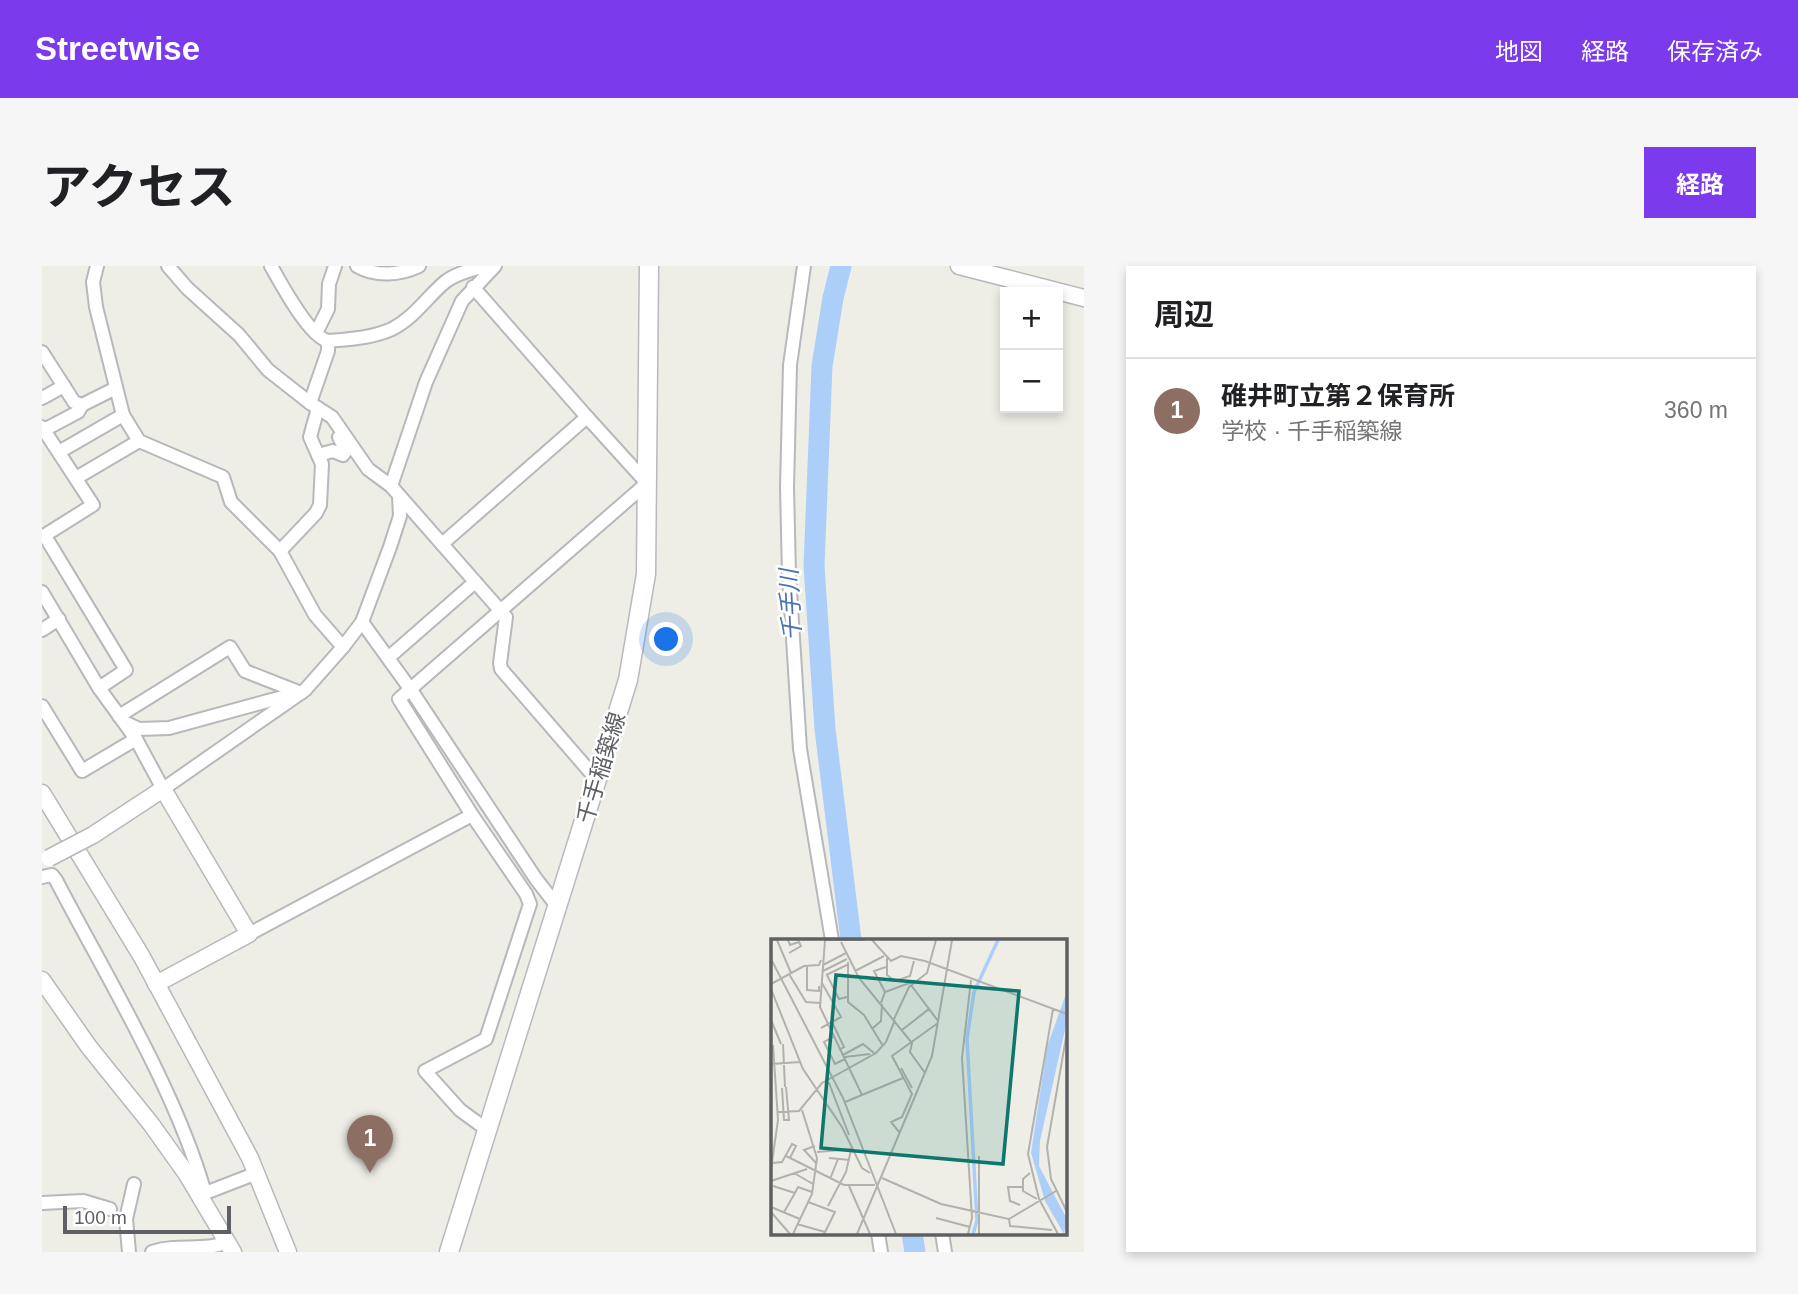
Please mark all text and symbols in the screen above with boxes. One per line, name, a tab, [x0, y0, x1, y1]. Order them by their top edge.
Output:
text: Streetwise	[35, 30, 200, 67]
text: 地図	[1495, 38, 1543, 65]
text: 経路	[1581, 38, 1629, 65]
text: 保存済み	[1667, 38, 1763, 65]
button: 経路	[1644, 147, 1756, 218]
text: アクセス	[42, 160, 236, 214]
map controls	[1000, 287, 1063, 413]
button: +	[1000, 287, 1063, 350]
text: 周辺	[1154, 298, 1214, 331]
button: −	[1000, 350, 1063, 413]
text: 碓井町立第２保育所	[1221, 381, 1455, 411]
text: 1	[1171, 397, 1183, 423]
text: 360 m	[1664, 397, 1728, 423]
text: 学校 · 千手稲築線	[1221, 418, 1402, 444]
water label: 千手川	[775, 565, 806, 642]
your location	[649, 622, 683, 656]
street label: 千手稲築線	[572, 709, 630, 827]
inset map	[771, 939, 1066, 1234]
pin: 1	[347, 1115, 393, 1173]
scale bar	[63, 1203, 231, 1235]
text: 100 m	[74, 1207, 127, 1228]

